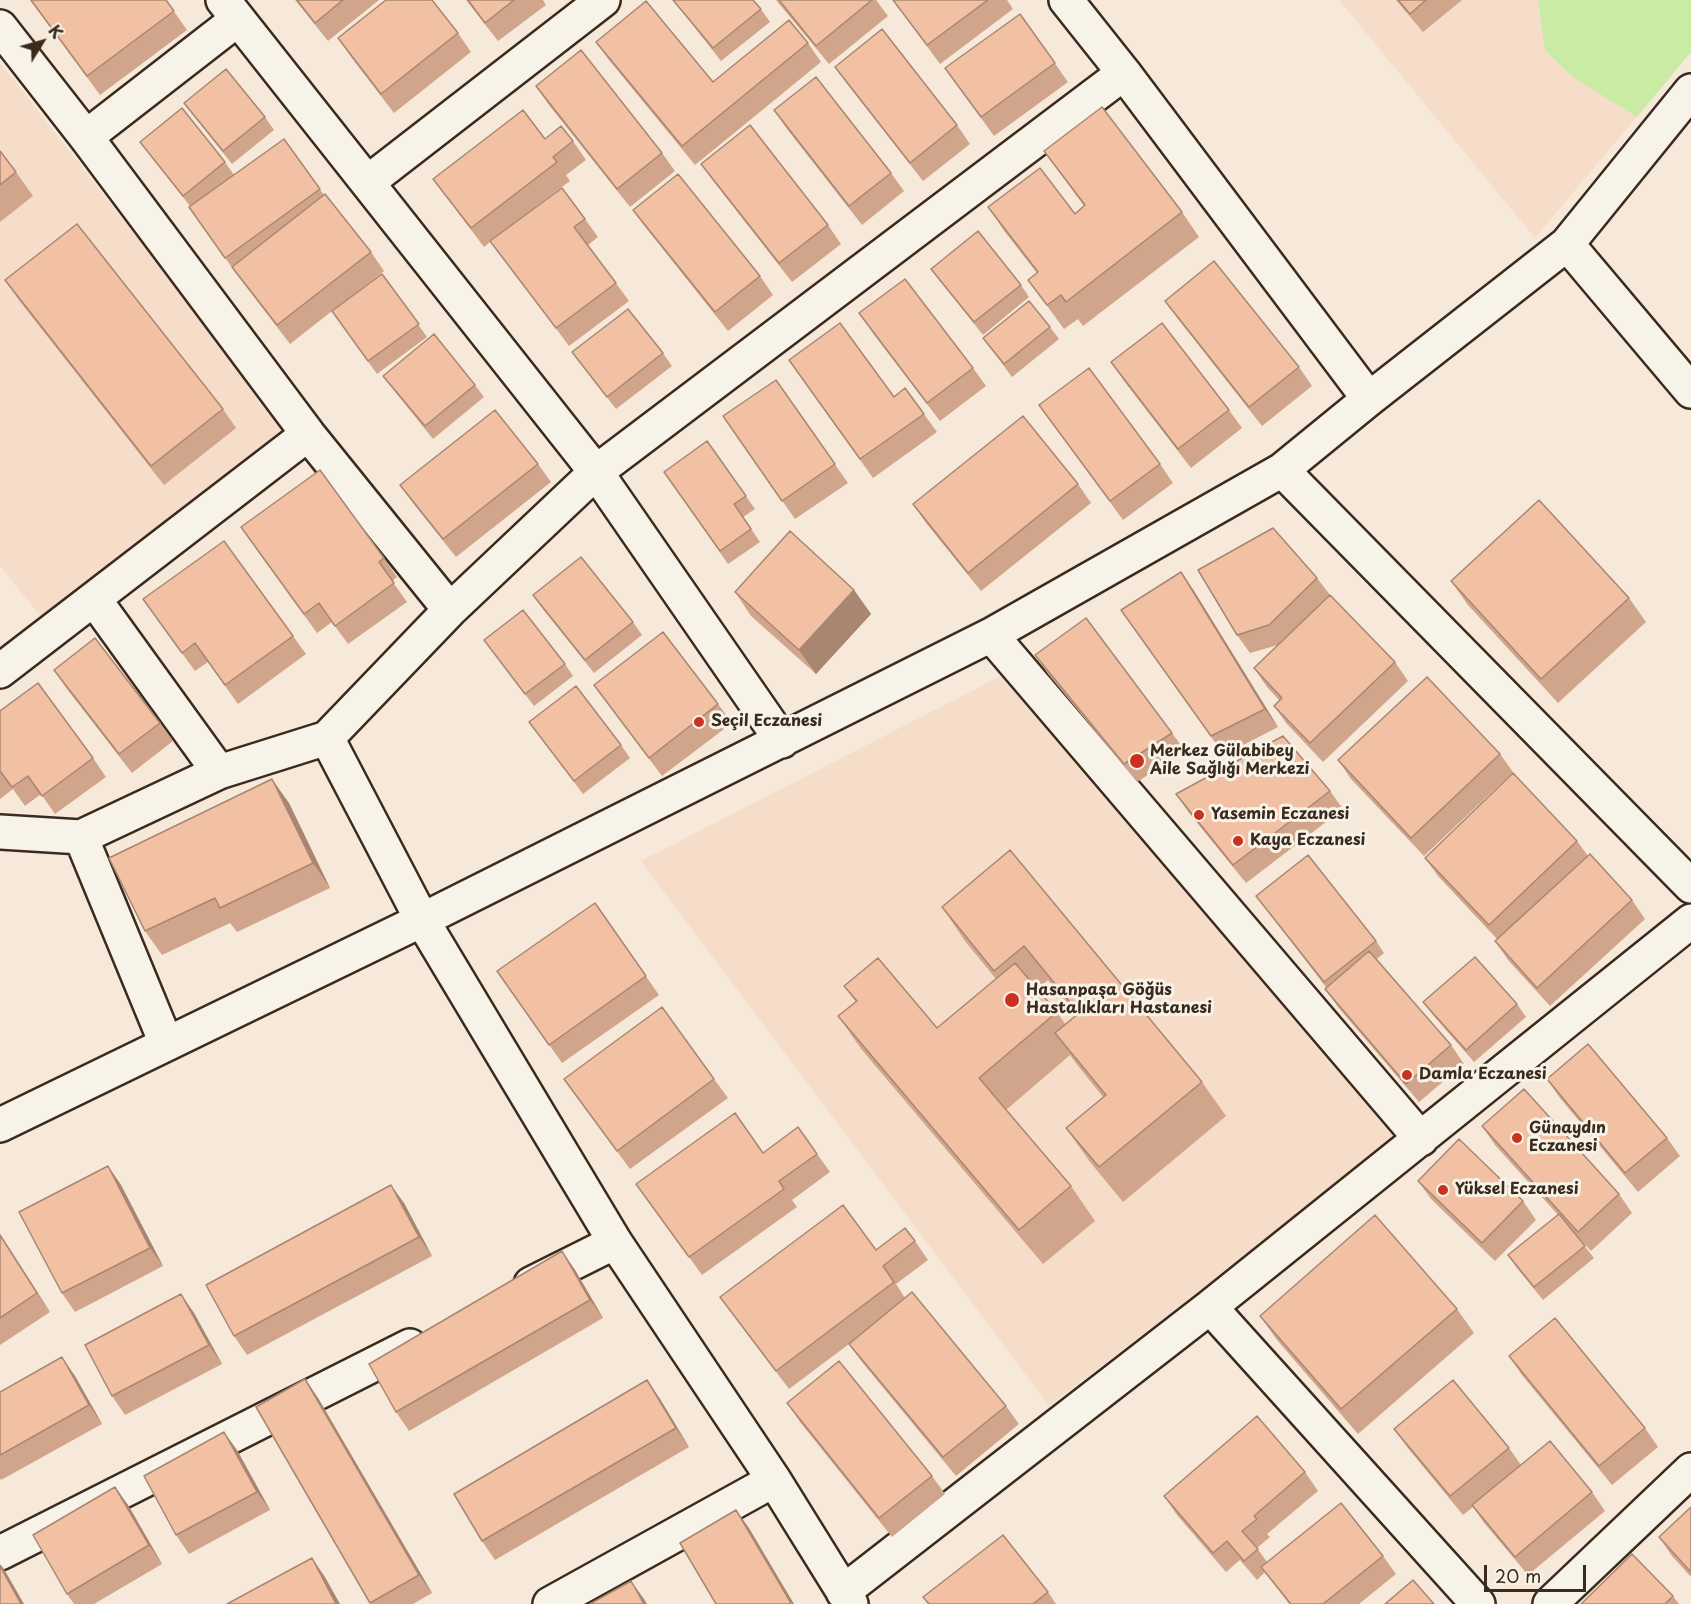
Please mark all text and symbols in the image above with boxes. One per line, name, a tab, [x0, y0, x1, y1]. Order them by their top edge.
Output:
north arrow	[12, 12, 72, 72]
text: K	[43, 19, 69, 43]
place label: Seçil Eczanesi	[711, 712, 822, 732]
marker: Seçil Eczanesi	[692, 715, 706, 729]
place label: Merkez Gülabibey Aile Sağlığı Merkezi	[1150, 742, 1310, 780]
marker: Merkez Gülabibey Aile Sağlığı Merkezi	[1128, 752, 1146, 770]
place label: Yasemin Eczanesi	[1211, 805, 1349, 825]
marker: Yasemin Eczanesi	[1192, 808, 1206, 822]
place label: Kaya Eczanesi	[1250, 831, 1365, 851]
marker: Kaya Eczanesi	[1231, 834, 1245, 848]
place label: Hasanpaşa Göğüs Hastalıkları Hastanesi	[1026, 981, 1212, 1019]
marker: Hasanpaşa Göğüs Hastalıkları Hastanesi	[1003, 991, 1021, 1009]
place label: Damla Eczanesi	[1419, 1065, 1547, 1085]
marker: Damla Eczanesi	[1400, 1068, 1414, 1082]
place label: Günaydın Eczanesi	[1529, 1119, 1606, 1157]
marker: Günaydın Eczanesi	[1510, 1131, 1524, 1145]
place label: Yüksel Eczanesi	[1455, 1180, 1579, 1200]
marker: Yüksel Eczanesi	[1436, 1183, 1450, 1197]
scale bar	[1487, 1553, 1589, 1591]
text: 20 m	[1495, 1562, 1541, 1589]

